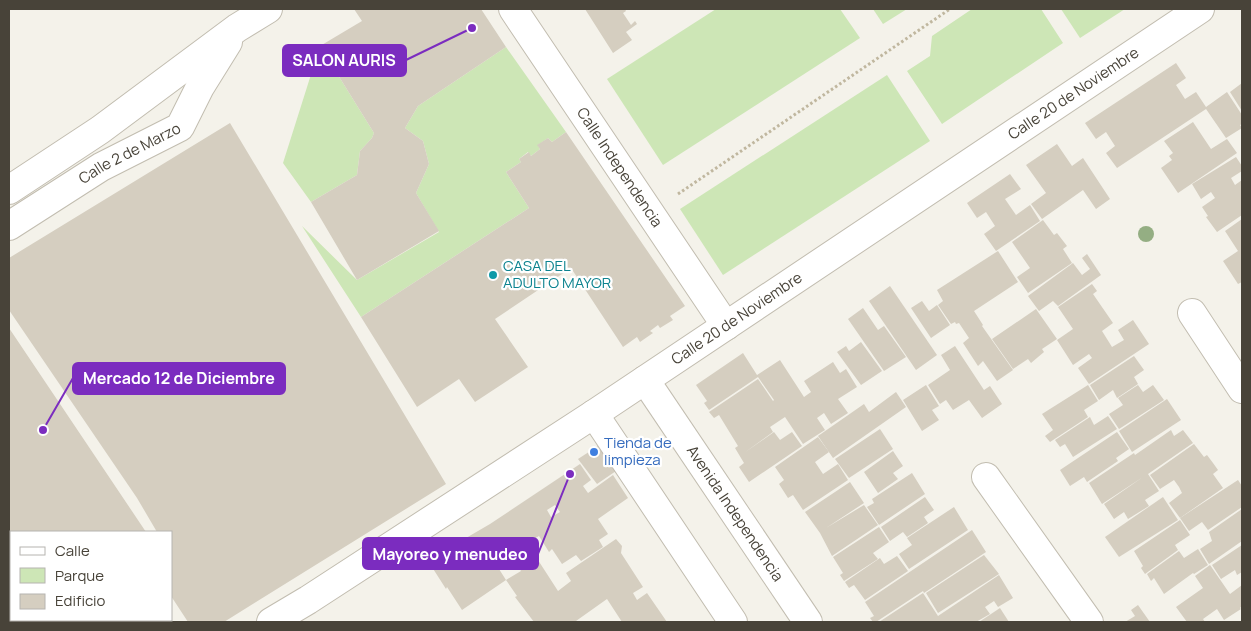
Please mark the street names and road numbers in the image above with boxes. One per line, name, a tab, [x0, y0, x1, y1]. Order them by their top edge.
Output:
street label: Calle 20 de Noviembre	[1004, 42, 1143, 144]
street label: Calle Independencia	[572, 103, 668, 231]
street label: Calle 2 de Marzo	[74, 117, 184, 189]
street label: Calle 20 de Noviembre	[667, 267, 806, 370]
street label: Avenida Independencia	[682, 441, 789, 585]

